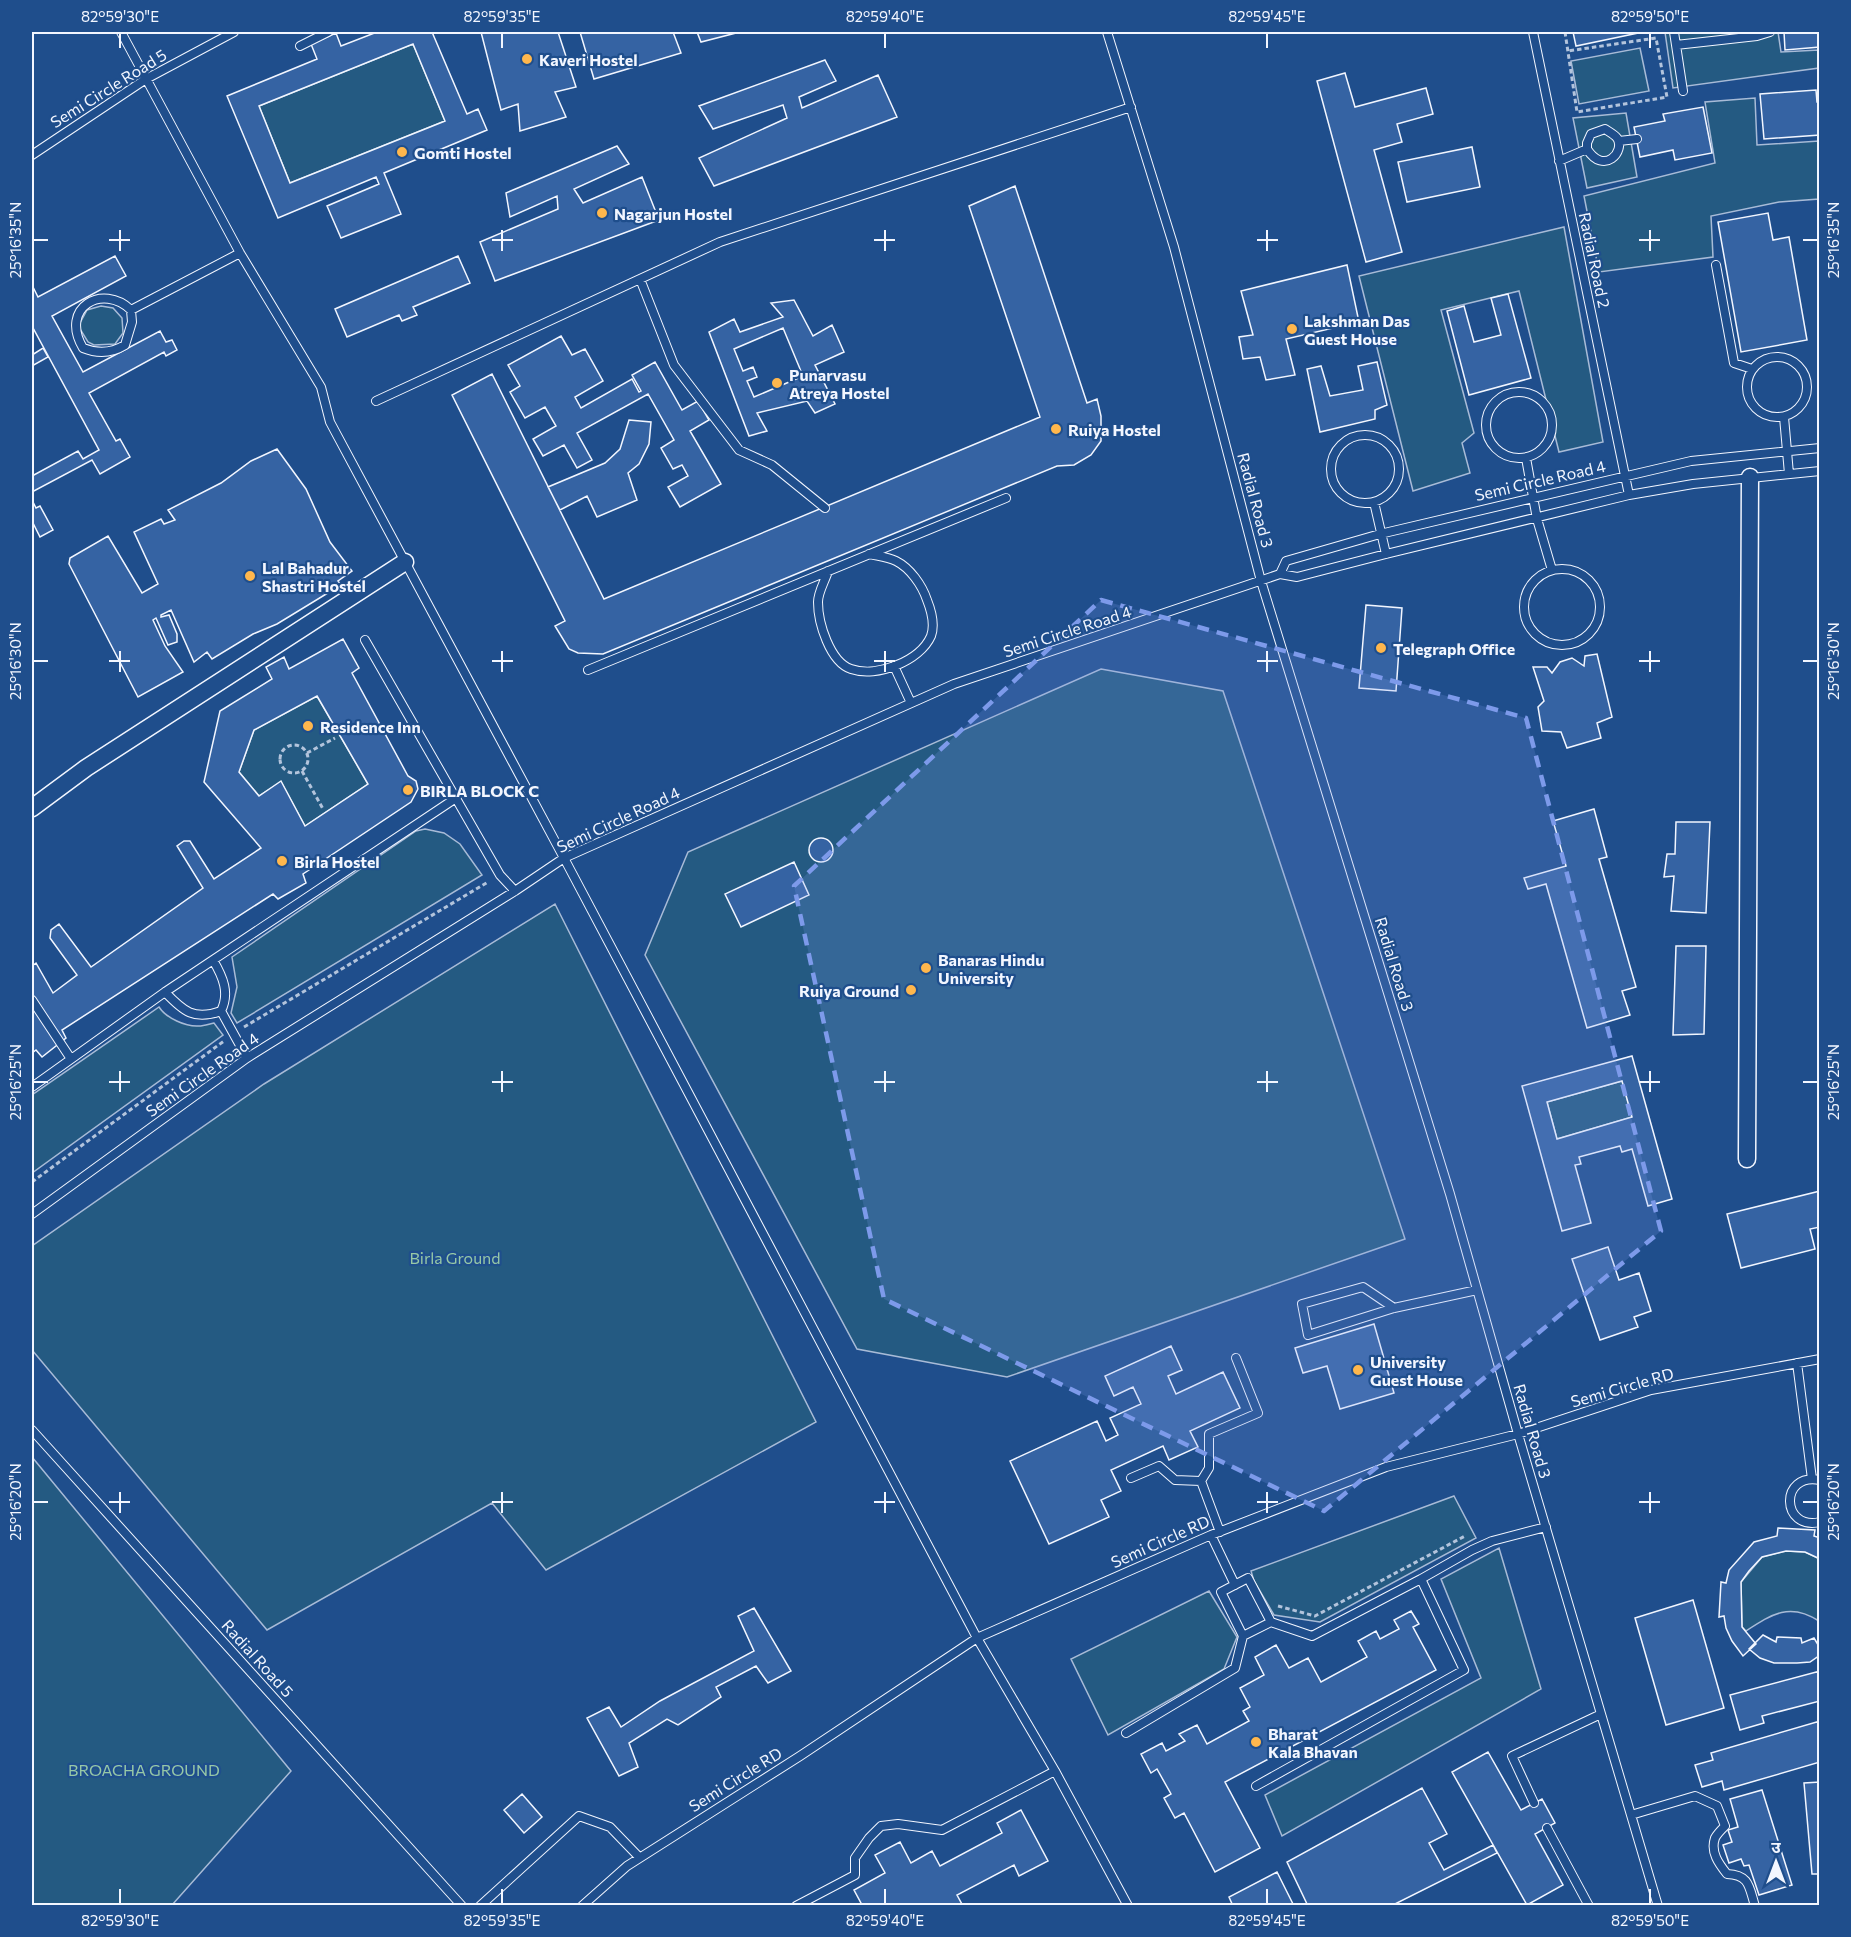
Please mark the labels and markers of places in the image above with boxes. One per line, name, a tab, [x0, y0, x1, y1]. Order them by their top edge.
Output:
place label: Kaveri Hostel	[539, 50, 638, 69]
marker: Kaveri Hostel	[520, 52, 534, 66]
place label: Gomti Hostel	[414, 143, 512, 162]
marker: Gomti Hostel	[395, 145, 409, 159]
place label: Nagarjun Hostel	[614, 204, 732, 223]
marker: Nagarjun Hostel	[595, 206, 609, 220]
place label: Lakshman Das Guest House	[1304, 311, 1410, 348]
marker: Lakshman Das Guest House	[1285, 322, 1299, 336]
place label: Punarvasu Atreya Hostel	[789, 365, 890, 402]
marker: Punarvasu Atreya Hostel	[770, 376, 784, 390]
place label: Ruiya Hostel	[1068, 420, 1161, 439]
marker: Ruiya Hostel	[1049, 422, 1063, 436]
place label: Lal Bahadur Shastri Hostel	[262, 558, 366, 595]
marker: Lal Bahadur Shastri Hostel	[243, 569, 257, 583]
place label: Telegraph Office	[1393, 639, 1515, 658]
marker: Telegraph Office	[1374, 641, 1388, 655]
place label: Residence Inn	[320, 717, 421, 736]
marker: Residence Inn	[301, 719, 315, 733]
place label: BIRLA BLOCK C	[420, 781, 539, 800]
marker: BIRLA BLOCK C	[401, 783, 415, 797]
place label: Birla Hostel	[294, 852, 380, 871]
marker: Birla Hostel	[275, 854, 289, 868]
place label: Banaras Hindu University	[938, 950, 1044, 987]
marker: Banaras Hindu University	[919, 961, 933, 975]
place label: Ruiya Ground	[799, 981, 899, 1000]
marker: Ruiya Ground	[904, 983, 918, 997]
place label: University Guest House	[1370, 1352, 1463, 1389]
marker: University Guest House	[1351, 1363, 1365, 1377]
place label: Bharat Kala Bhavan	[1268, 1724, 1358, 1761]
marker: Bharat Kala Bhavan	[1249, 1735, 1263, 1749]

